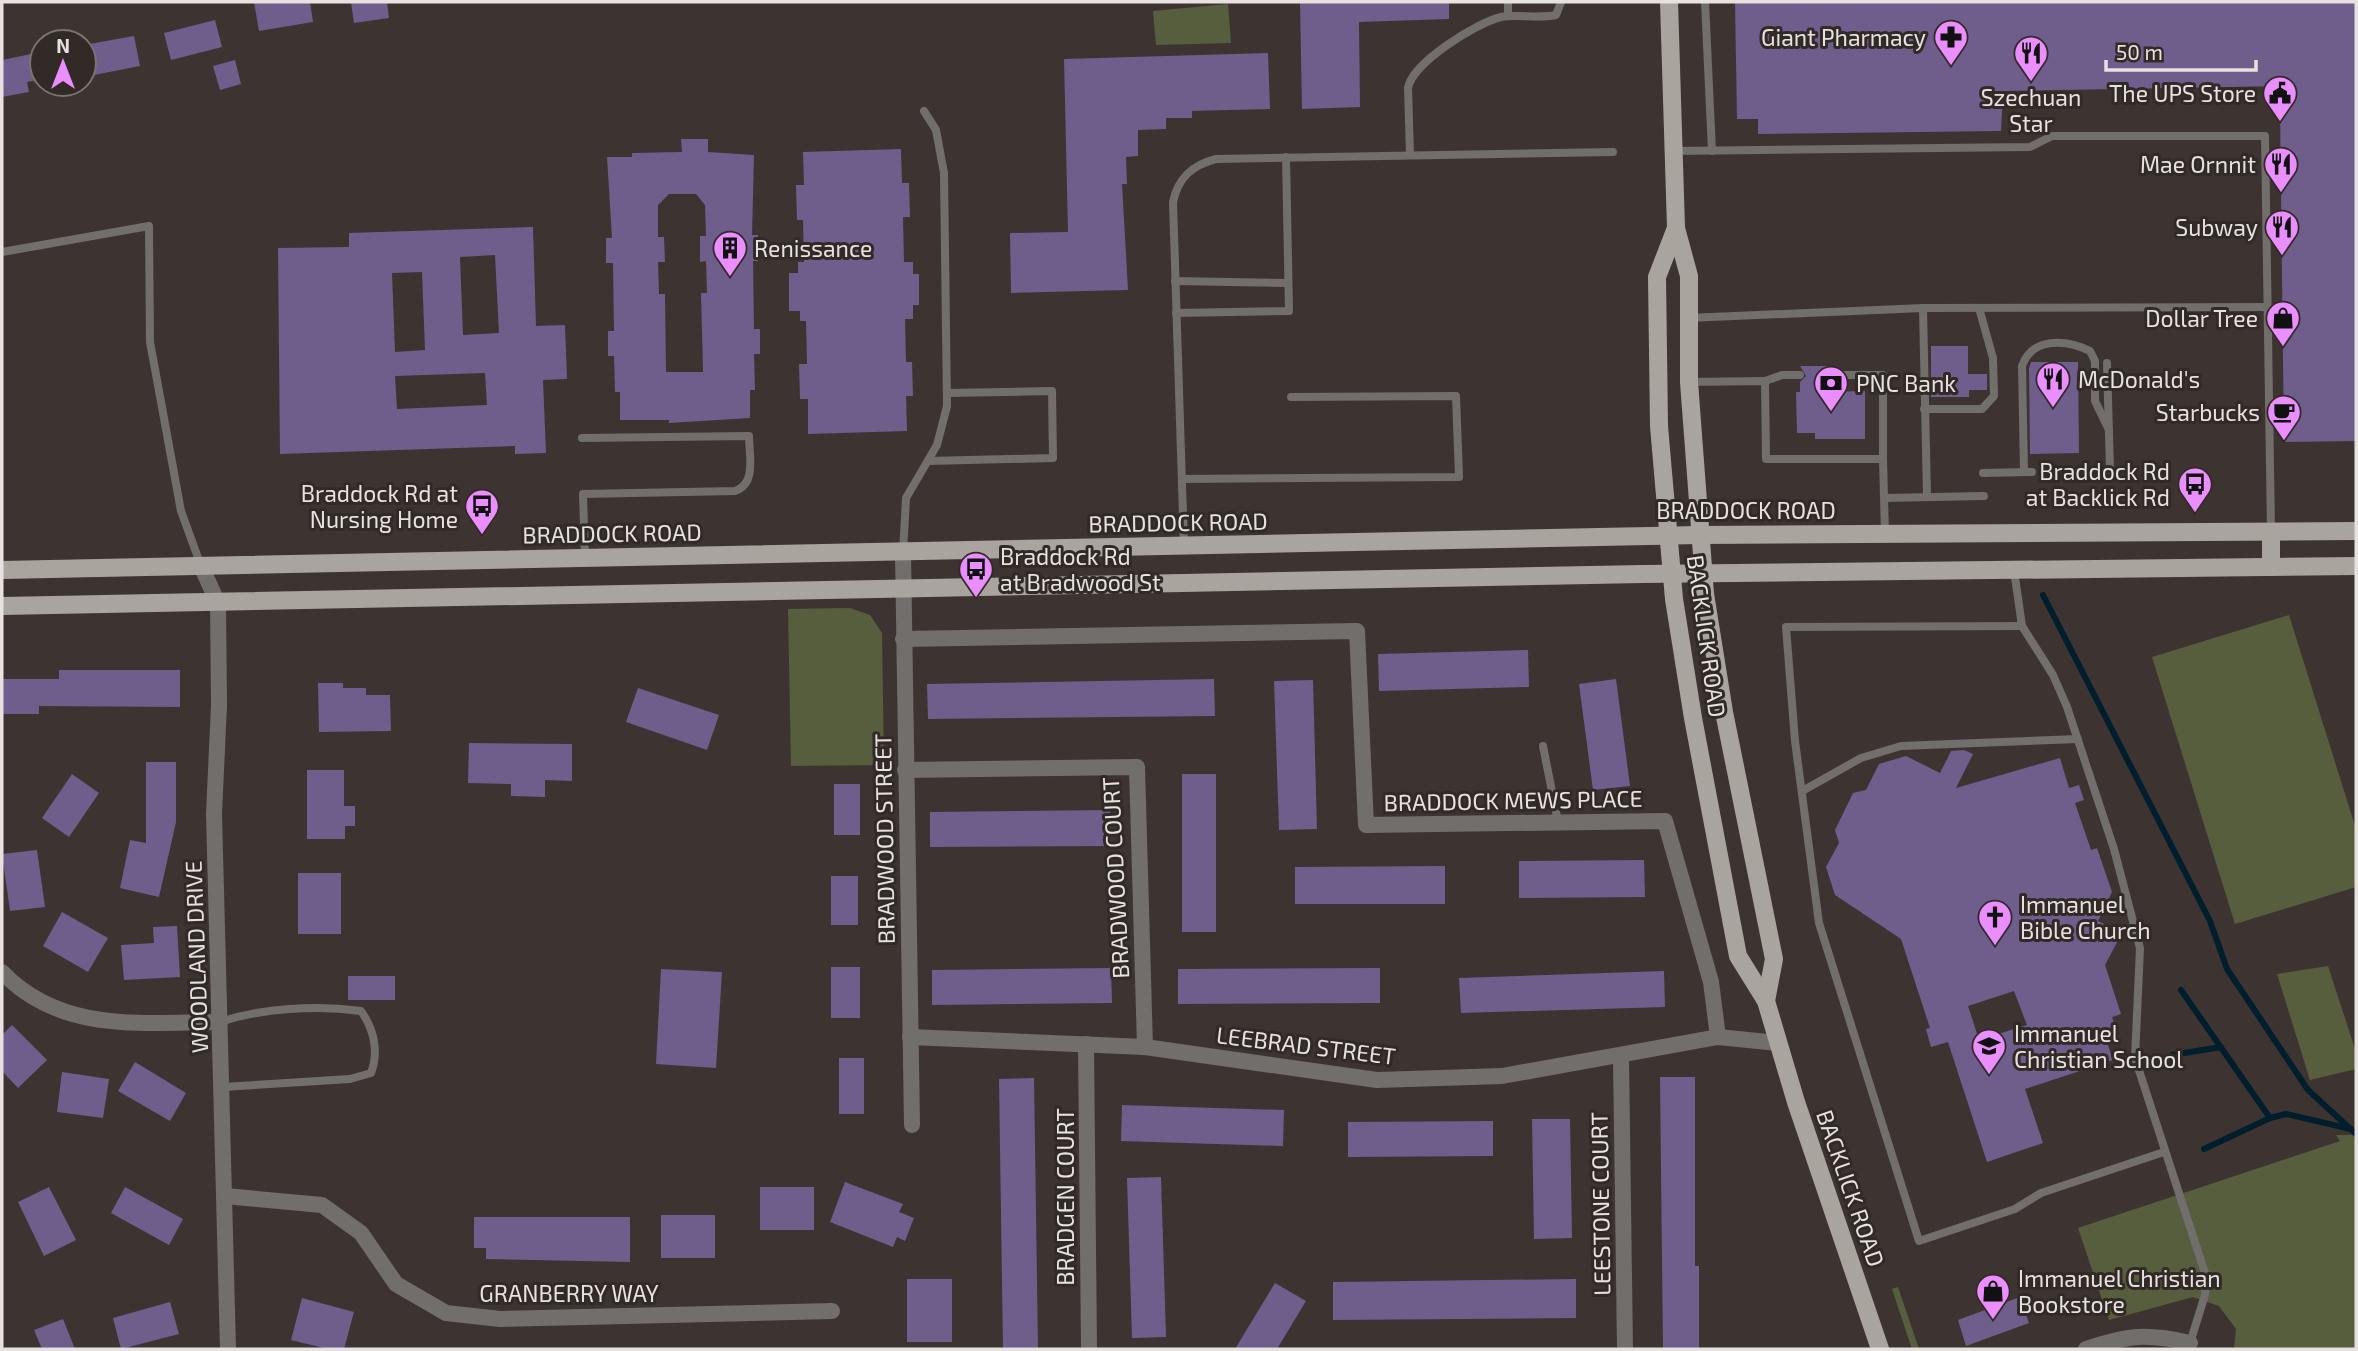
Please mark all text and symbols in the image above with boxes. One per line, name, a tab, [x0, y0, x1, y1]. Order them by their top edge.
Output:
pharmacy icon: Giant Pharmacy	[1932, 18, 1970, 67]
place label: Giant Pharmacy	[1761, 23, 1926, 51]
north arrow	[28, 28, 98, 98]
scale bar	[2106, 28, 2256, 72]
text: N	[56, 34, 70, 57]
restaurant icon: Szechuan Star	[2012, 34, 2050, 83]
text: 50 m	[2116, 39, 2163, 64]
public building icon: The UPS Store	[2261, 74, 2299, 123]
place label: The UPS Store	[2109, 79, 2256, 107]
place label: Szechuan Star	[1981, 83, 2081, 137]
restaurant icon: Mae Ornnit	[2262, 145, 2300, 194]
place label: Mae Ornnit	[2140, 150, 2256, 178]
restaurant icon: Subway	[2263, 208, 2301, 257]
place label: Subway	[2175, 213, 2258, 241]
building icon: Renissance	[711, 229, 749, 278]
place label: Renissance	[754, 234, 872, 262]
shop icon: Dollar Tree	[2264, 299, 2302, 348]
place label: Dollar Tree	[2145, 304, 2258, 332]
restaurant icon: McDonald's	[2034, 360, 2072, 409]
bank icon: PNC Bank	[1812, 364, 1850, 413]
place label: McDonald's	[2078, 365, 2200, 393]
place label: PNC Bank	[1856, 369, 1956, 397]
cafe icon: Starbucks	[2265, 393, 2303, 442]
place label: Starbucks	[2156, 398, 2260, 426]
place label: Braddock Rd at Backlick Rd	[2026, 457, 2170, 511]
bus stop icon: Braddock Rd at Backlick Rd	[2176, 465, 2214, 514]
place label: Braddock Rd at Nursing Home	[301, 479, 458, 533]
bus stop icon: Braddock Rd at Nursing Home	[463, 487, 501, 536]
street label: BRADDOCK ROAD	[1656, 496, 1836, 524]
street label: BRADDOCK ROAD	[1088, 506, 1268, 538]
street label: BRADDOCK ROAD	[522, 517, 702, 549]
place label: Braddock Rd at Bradwood St	[1000, 542, 1161, 596]
bus stop icon: Braddock Rd at Bradwood St	[957, 550, 995, 599]
street label: BACKLICK ROAD	[1682, 553, 1732, 719]
street label: BRADWOOD STREET	[868, 733, 900, 945]
street label: BRADWOOD COURT	[1096, 776, 1134, 980]
street label: BRADDOCK MEWS PLACE	[1383, 784, 1643, 816]
street label: WOODLAND DRIVE	[179, 860, 213, 1054]
place label: Immanuel Bible Church	[2020, 890, 2151, 944]
church icon: Immanuel Bible Church	[1976, 898, 2014, 947]
place label: Immanuel Christian School	[2014, 1019, 2183, 1073]
street label: LEEBRAD STREET	[1215, 1020, 1397, 1070]
school or university icon: Immanuel Christian School	[1970, 1027, 2008, 1076]
street label: BACKLICK ROAD	[1811, 1106, 1891, 1270]
street label: BRADGEN COURT	[1051, 1108, 1079, 1286]
street label: LEESTONE COURT	[1584, 1112, 1616, 1296]
place label: Immanuel Christian Bookstore	[2018, 1264, 2221, 1318]
shop icon: Immanuel Christian Bookstore	[1974, 1272, 2012, 1321]
street label: GRANBERRY WAY	[479, 1279, 659, 1307]

